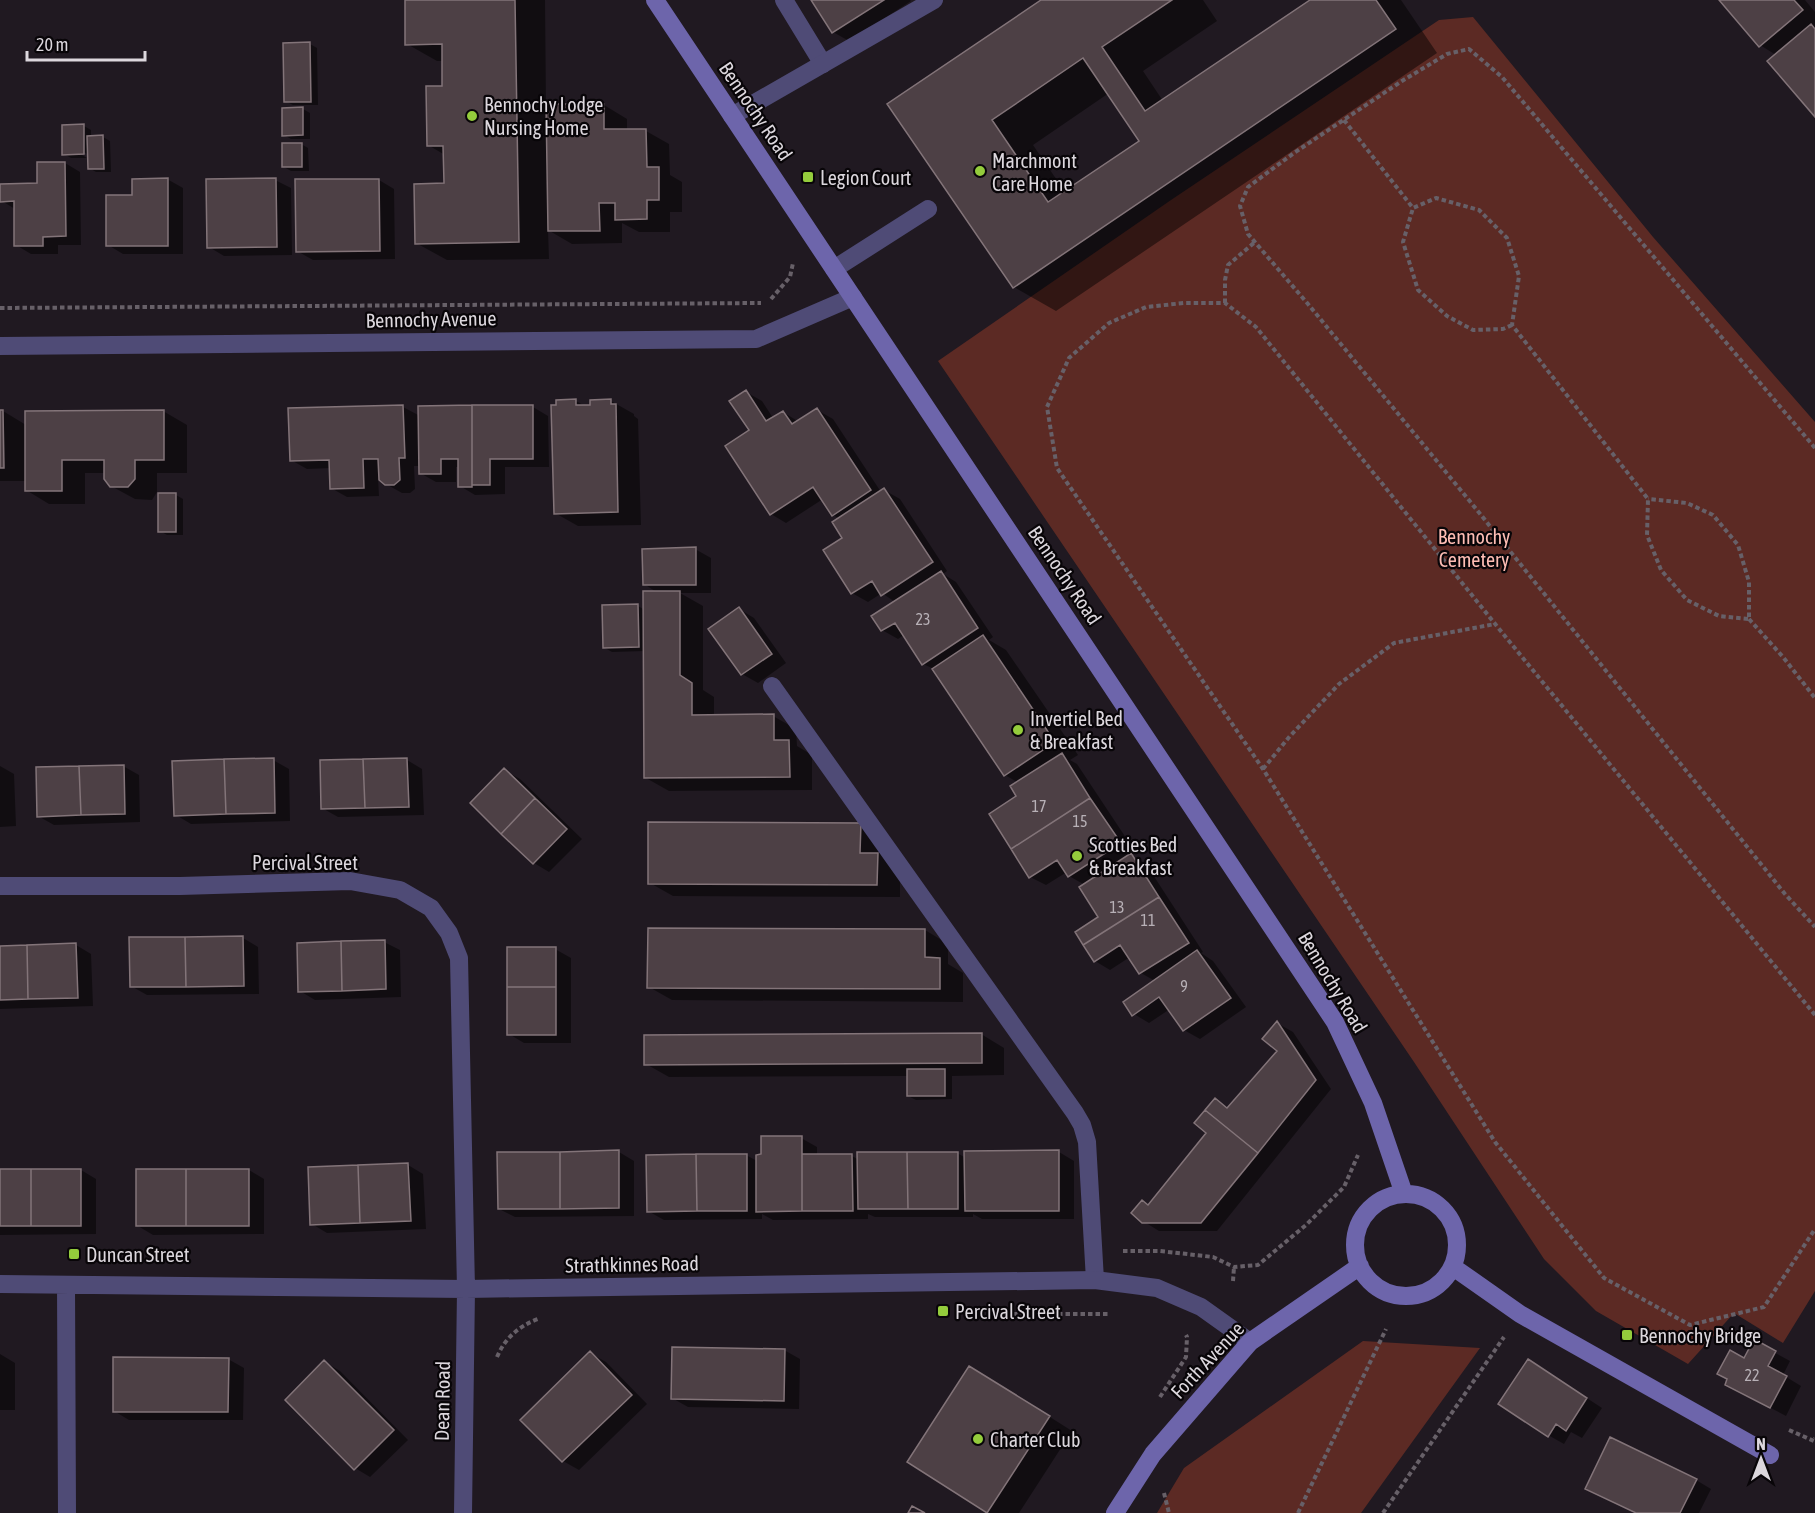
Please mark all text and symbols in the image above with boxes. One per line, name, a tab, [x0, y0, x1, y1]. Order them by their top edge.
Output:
scale bar	[27, 24, 146, 62]
text: 20 m	[36, 34, 68, 55]
street label: Bennochy Road	[715, 57, 797, 165]
place label: Bennochy Lodge Nursing Home	[484, 93, 603, 139]
marker: Bennochy Lodge Nursing Home	[465, 109, 479, 123]
place label: Marchmont Care Home	[992, 149, 1077, 195]
marker: Marchmont Care Home	[973, 164, 987, 178]
place label: Legion Court	[820, 166, 912, 189]
marker: Legion Court	[801, 170, 815, 184]
street label: Bennochy Avenue	[365, 306, 497, 332]
street label: Bennochy Road	[1024, 521, 1106, 629]
park label: Bennochy Cemetery	[1438, 525, 1510, 571]
house number: 23	[915, 610, 931, 628]
place label: Invertiel Bed & Breakfast	[1030, 707, 1123, 753]
marker: Invertiel Bed & Breakfast	[1011, 723, 1025, 737]
house number: 17	[1031, 797, 1047, 815]
house number: 15	[1072, 812, 1088, 830]
place label: Scotties Bed & Breakfast	[1089, 833, 1177, 879]
marker: Scotties Bed & Breakfast	[1070, 849, 1084, 863]
street label: Percival Street	[252, 851, 358, 874]
house number: 13	[1109, 898, 1125, 916]
house number: 11	[1140, 911, 1156, 929]
street label: Bennochy Road	[1294, 927, 1372, 1037]
house number: 9	[1180, 977, 1188, 995]
place label: Duncan Street	[86, 1243, 190, 1266]
marker: Duncan Street	[67, 1247, 81, 1261]
street label: Strathkinnes Road	[565, 1251, 699, 1277]
place label: Percival Street	[955, 1300, 1061, 1323]
marker: Percival Street	[936, 1304, 950, 1318]
street label: Forth Avenue	[1166, 1317, 1248, 1403]
place label: Bennochy Bridge	[1639, 1324, 1761, 1347]
marker: Bennochy Bridge	[1620, 1328, 1634, 1342]
street label: Dean Road	[430, 1361, 454, 1441]
house number: 22	[1744, 1366, 1760, 1384]
place label: Charter Club	[990, 1428, 1080, 1451]
north arrow	[1731, 1429, 1791, 1489]
marker: Charter Club	[971, 1432, 985, 1446]
text: N	[1756, 1435, 1766, 1453]

